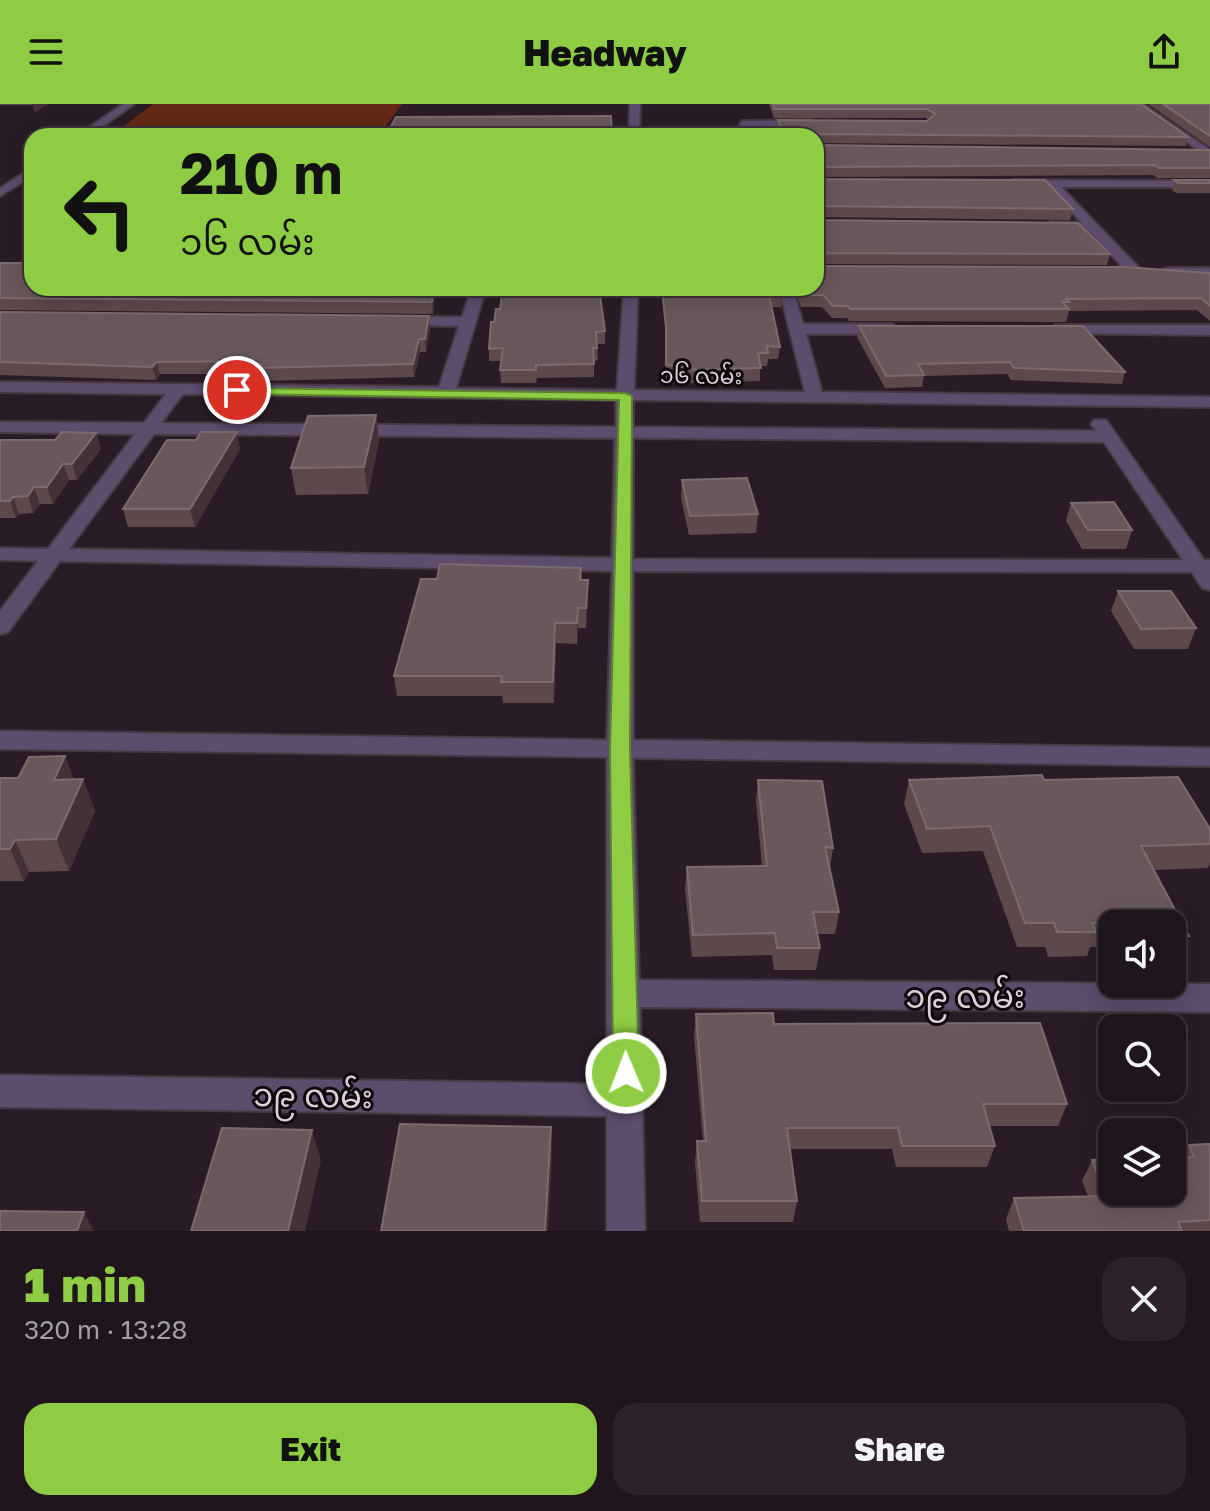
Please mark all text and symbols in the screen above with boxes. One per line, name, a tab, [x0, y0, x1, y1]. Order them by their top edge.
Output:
icon: menu	[24, 30, 68, 74]
icon: share	[1142, 30, 1186, 74]
text: Headway	[523, 31, 687, 74]
text: 210 m	[180, 139, 342, 206]
icon: left	[48, 160, 152, 264]
text: ၁၆ လမ်း	[180, 220, 315, 263]
pin	[203, 356, 271, 424]
street label: ၁၆ လမ်း	[660, 360, 742, 389]
icon: arrive	[215, 368, 259, 412]
map controls	[1098, 910, 1186, 1206]
button: sound	[1098, 910, 1186, 998]
street label: ၁၉ လမ်း	[905, 974, 1025, 1023]
button: search	[1098, 1014, 1186, 1102]
position arrow	[584, 1031, 668, 1115]
street label: ၁၉ လမ်း	[253, 1072, 373, 1123]
button: layers	[1098, 1118, 1186, 1206]
text: 1 min	[24, 1255, 146, 1313]
button: close	[1102, 1257, 1186, 1341]
text: 320 m · 13:28	[24, 1314, 187, 1345]
button: Exit	[24, 1403, 597, 1495]
button: Share	[613, 1403, 1186, 1495]

